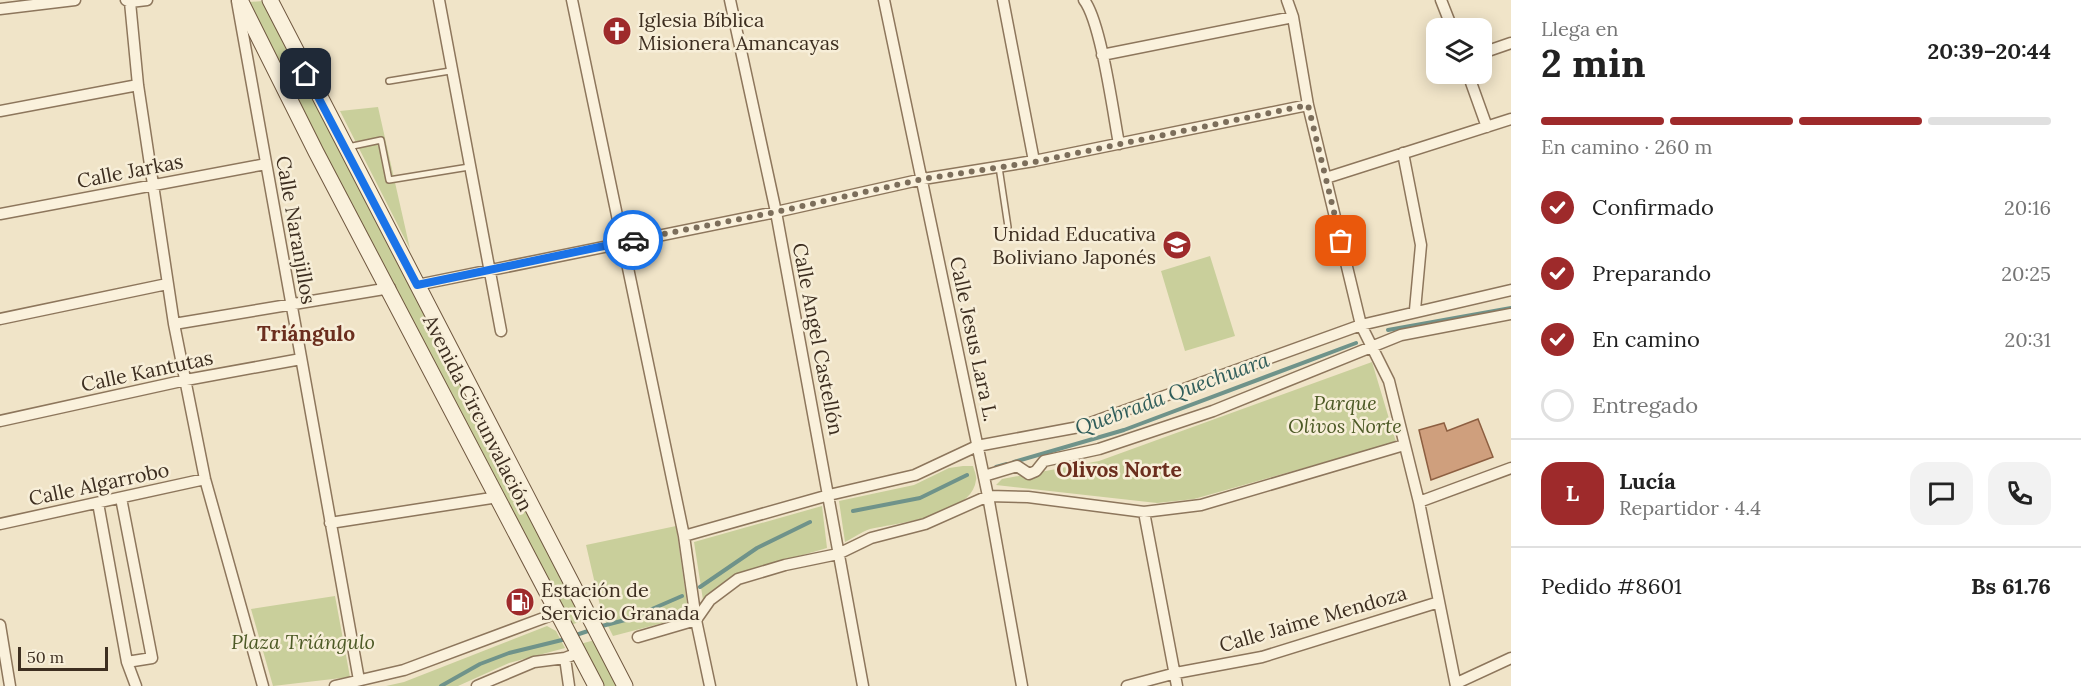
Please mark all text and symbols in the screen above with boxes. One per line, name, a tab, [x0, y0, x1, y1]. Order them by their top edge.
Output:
place label: Iglesia Bíblica Misionera Amancayas	[638, 7, 839, 55]
church icon: Iglesia Bíblica Misionera Amancayas	[601, 15, 633, 47]
text: Llega en	[1541, 16, 1618, 41]
map controls	[1426, 18, 1492, 84]
button: layers	[1426, 18, 1492, 84]
text: 20:39–20:44	[1928, 37, 2051, 65]
text: 2 min	[1541, 38, 1646, 88]
pin	[280, 48, 331, 99]
icon: home	[289, 57, 322, 90]
text: En camino · 260 m	[1541, 134, 1712, 159]
street label: Calle Jarkas	[75, 148, 185, 193]
street label: Calle Naranjillos	[271, 154, 322, 306]
icon: check	[1541, 191, 1574, 224]
text: Confirmado	[1592, 193, 1714, 221]
text: 20:16	[2004, 195, 2051, 220]
courier	[603, 210, 663, 270]
pin	[1315, 215, 1366, 266]
place label: Unidad Educativa Boliviano Japonés	[992, 221, 1156, 269]
icon: car	[617, 224, 650, 257]
icon: bag	[1324, 224, 1357, 257]
school or university icon: Unidad Educativa Boliviano Japonés	[1161, 229, 1193, 261]
street label: Calle Angel Castellón	[788, 241, 849, 437]
street label: Calle Jesus Lara L.	[945, 254, 1004, 424]
icon: check	[1541, 257, 1574, 290]
text: Preparando	[1592, 259, 1711, 287]
text: 20:25	[2001, 261, 2051, 286]
street label: Avenida Circunvalación	[418, 310, 539, 515]
district label: Triángulo	[257, 320, 355, 347]
icon: check	[1541, 323, 1574, 356]
text: En camino	[1592, 325, 1700, 353]
text: 20:31	[2004, 327, 2051, 352]
street label: Calle Kantutas	[79, 344, 215, 397]
water label: Quebrada Quechuara	[1071, 346, 1273, 441]
park label: Parque Olivos Norte	[1288, 390, 1402, 438]
text: Entregado	[1592, 391, 1698, 419]
street label: Calle Algarrobo	[26, 456, 171, 511]
district label: Olivos Norte	[1056, 456, 1182, 483]
button: chat	[1910, 462, 1973, 525]
button: phone	[1988, 462, 2051, 525]
text: Lucía	[1619, 467, 1676, 495]
text: L	[1566, 479, 1579, 507]
text: Repartidor · 4.4	[1619, 495, 1761, 520]
text: Pedido #8601	[1541, 572, 1682, 600]
text: Bs 61.76	[1971, 572, 2051, 600]
place label: Estación de Servicio Granada	[541, 577, 700, 625]
street label: Calle Jaime Mendoza	[1216, 580, 1409, 657]
fuel station icon: Estación de Servicio Granada	[504, 586, 536, 618]
park label: Plaza Triángulo	[231, 629, 375, 654]
scale bar	[18, 644, 108, 672]
text: 50 m	[27, 647, 64, 667]

